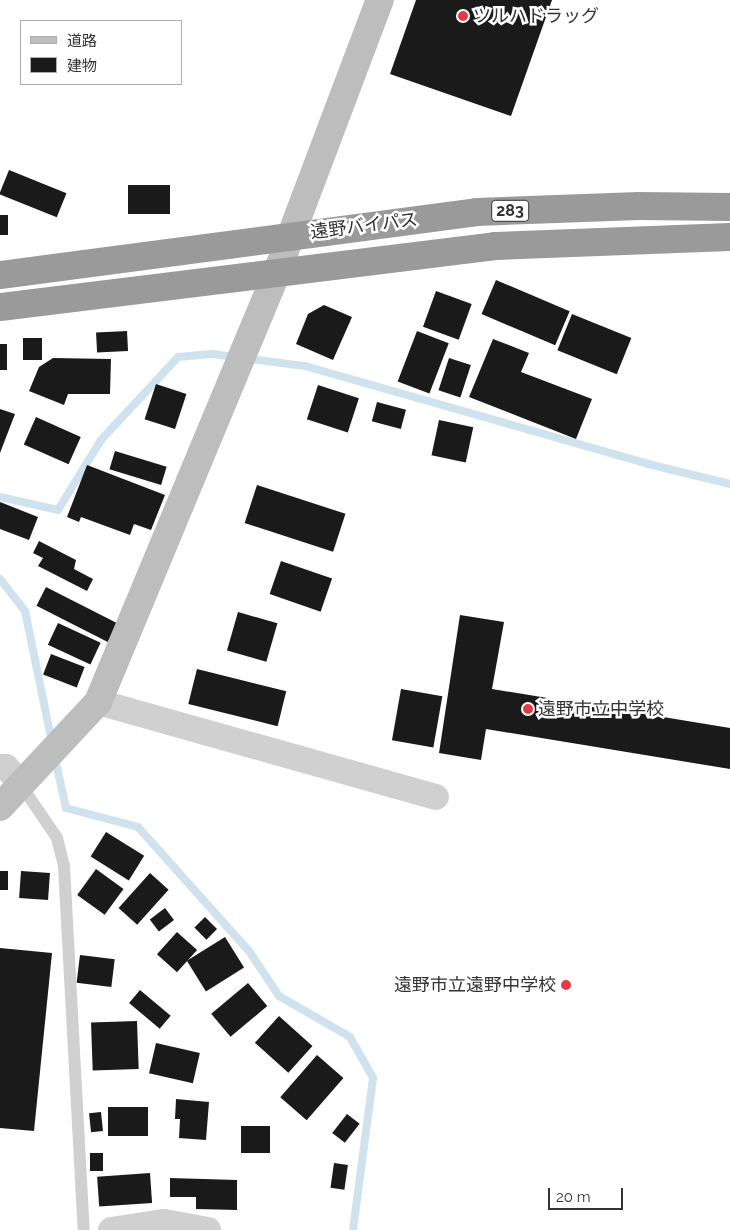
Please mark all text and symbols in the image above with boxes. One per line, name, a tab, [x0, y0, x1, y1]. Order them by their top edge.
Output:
place label: ツルハドラッグ	[473, 5, 599, 27]
marker: ツルハドラッグ	[457, 10, 469, 22]
legend	[20, 20, 182, 85]
text: 道路	[67, 32, 97, 50]
text: 建物	[67, 57, 97, 75]
road number: 283	[490, 198, 530, 225]
street label: 遠野バイパス	[309, 209, 419, 243]
place label: 遠野市立中学校	[538, 698, 664, 720]
marker: 遠野市立中学校	[522, 703, 534, 715]
place label: 遠野市立遠野中学校	[394, 974, 556, 996]
marker: 遠野市立遠野中学校	[560, 979, 572, 991]
scale bar	[550, 1178, 625, 1210]
text: 20 m	[556, 1188, 591, 1206]

